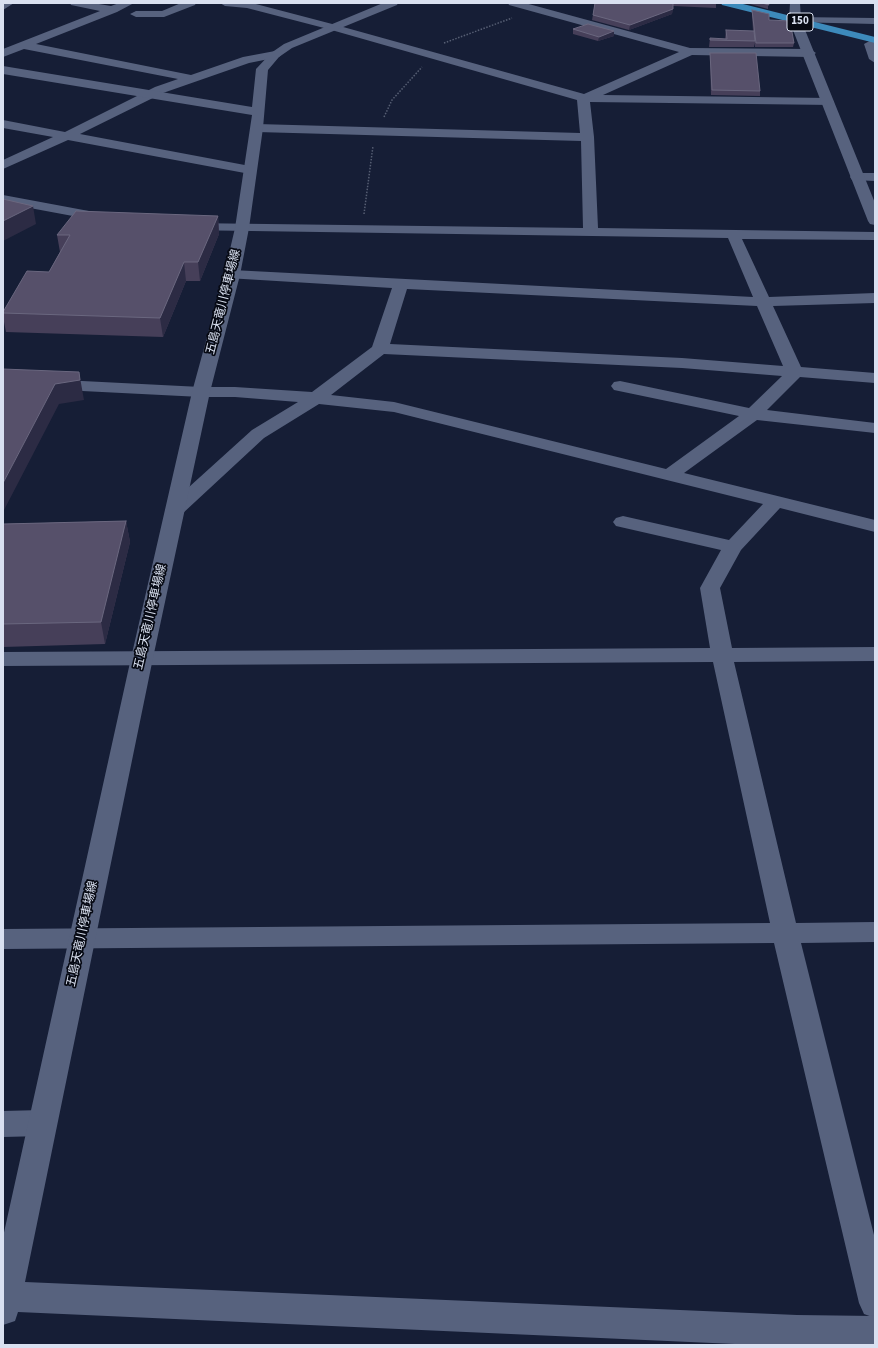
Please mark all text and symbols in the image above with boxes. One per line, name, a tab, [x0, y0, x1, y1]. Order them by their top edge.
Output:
road number: 150	[787, 13, 813, 31]
street label: 五島天竜川停車場線	[204, 248, 244, 356]
street label: 五島天竜川停車場線	[132, 563, 170, 671]
street label: 五島天竜川停車場線	[65, 880, 101, 988]

